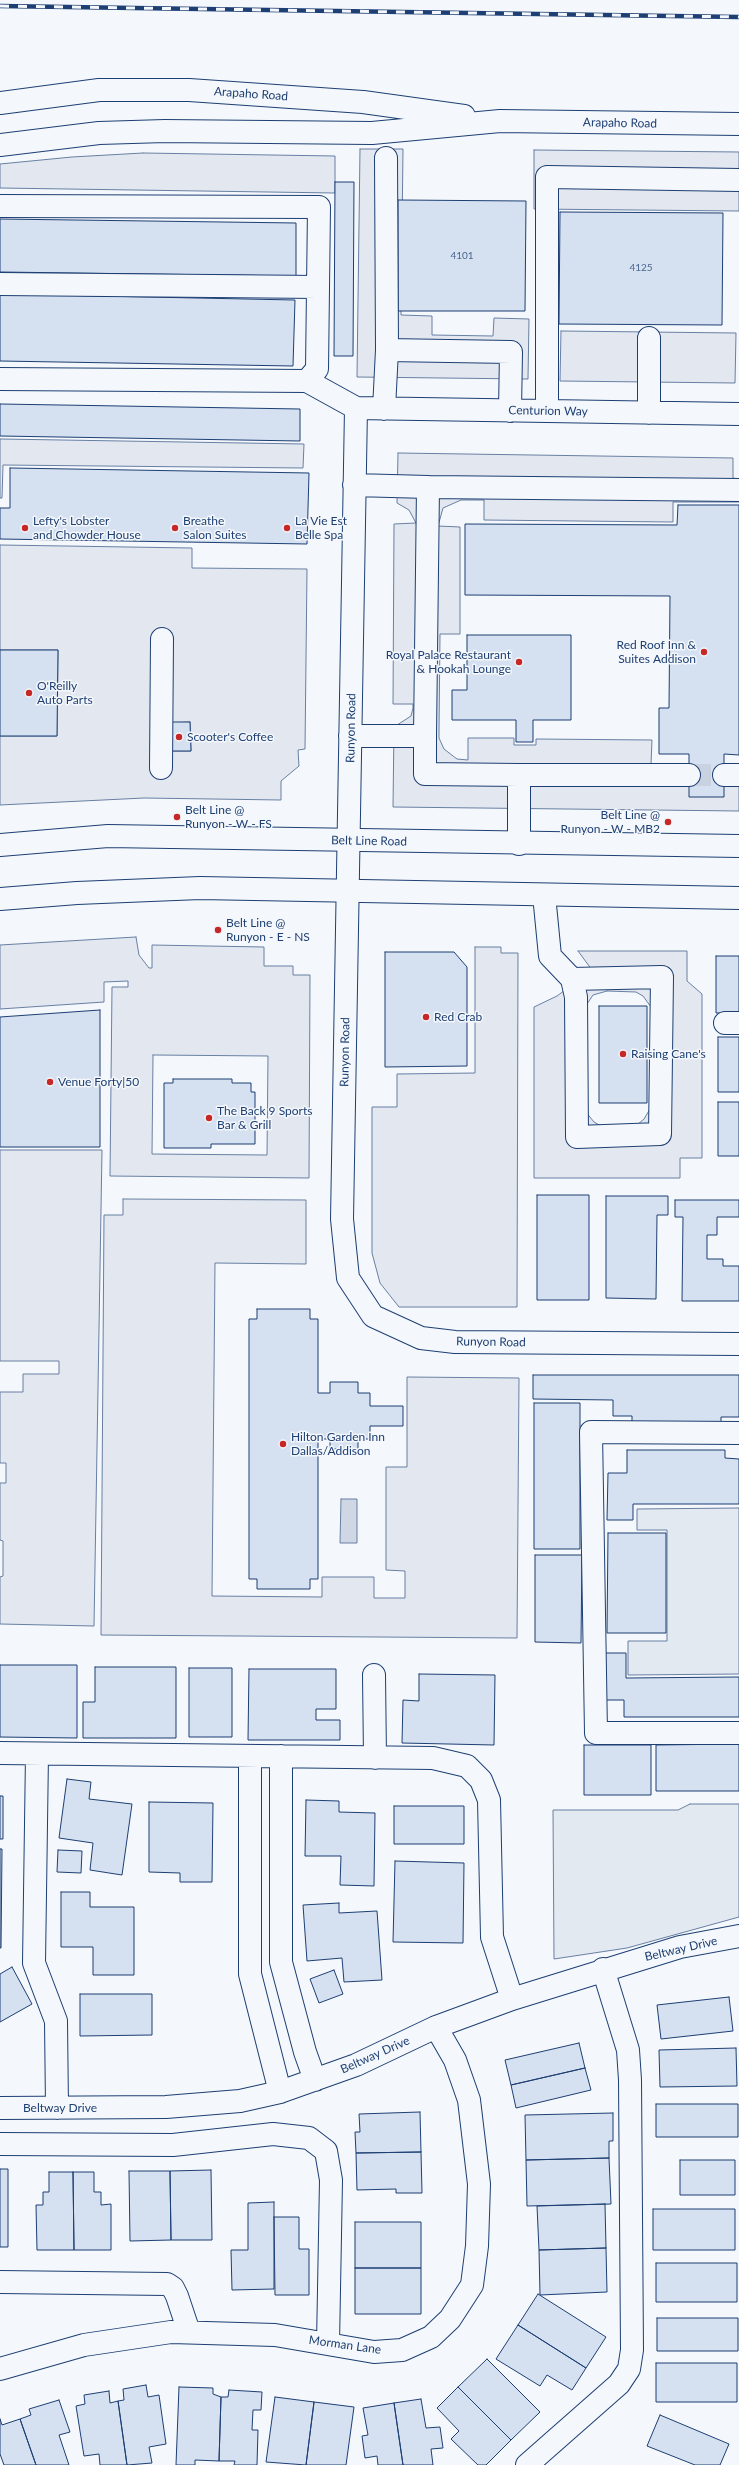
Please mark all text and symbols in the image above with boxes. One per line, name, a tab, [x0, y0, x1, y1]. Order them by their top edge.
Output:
street label: Arapaho Road	[213, 84, 289, 104]
street label: Arapaho Road	[583, 115, 657, 131]
house number: 4101	[450, 250, 474, 262]
house number: 4125	[629, 262, 653, 274]
street label: Centurion Way	[508, 403, 588, 419]
place label: Lefty's Lobster and Chowder House	[33, 514, 141, 542]
place label: Breathe Salon Suites	[183, 514, 247, 542]
place label: La Vie Est Belle Spa	[295, 514, 347, 542]
marker: Lefty's Lobster and Chowder House	[20, 523, 30, 533]
marker: Breathe Salon Suites	[170, 523, 180, 533]
marker: La Vie Est Belle Spa	[282, 523, 292, 533]
place label: Red Roof Inn & Suites Addison	[617, 638, 696, 666]
marker: Red Roof Inn & Suites Addison	[699, 647, 709, 657]
place label: Royal Palace Restaurant & Hookah Lounge	[386, 648, 511, 676]
marker: Royal Palace Restaurant & Hookah Lounge	[514, 657, 524, 667]
place label: O'Reilly Auto Parts	[37, 679, 93, 707]
marker: O'Reilly Auto Parts	[24, 688, 34, 698]
street label: Runyon Road	[343, 693, 359, 763]
place label: Scooter's Coffee	[187, 730, 273, 744]
marker: Scooter's Coffee	[174, 732, 184, 742]
place label: Belt Line @ Runyon - W - FS	[185, 803, 272, 831]
place label: Belt Line @ Runyon - W - MB2	[560, 808, 660, 836]
marker: Belt Line @ Runyon - W - FS	[172, 812, 182, 822]
marker: Belt Line @ Runyon - W - MB2	[663, 817, 673, 827]
street label: Belt Line Road	[331, 833, 407, 849]
place label: Belt Line @ Runyon - E - NS	[226, 916, 310, 944]
marker: Belt Line @ Runyon - E - NS	[213, 925, 223, 935]
place label: Red Crab	[434, 1010, 482, 1024]
marker: Red Crab	[421, 1012, 431, 1022]
street label: Runyon Road	[337, 1017, 353, 1087]
place label: Raising Cane's	[631, 1047, 706, 1061]
marker: Raising Cane's	[618, 1049, 628, 1059]
place label: Venue Forty|50	[58, 1075, 139, 1089]
marker: Venue Forty|50	[45, 1077, 55, 1087]
place label: The Back 9 Sports Bar & Grill	[217, 1104, 312, 1132]
marker: The Back 9 Sports Bar & Grill	[204, 1113, 214, 1123]
street label: Runyon Road	[456, 1334, 526, 1350]
place label: Hilton Garden Inn Dallas/Addison	[291, 1430, 385, 1458]
marker: Hilton Garden Inn Dallas/Addison	[278, 1439, 288, 1449]
street label: Beltway Drive	[643, 1934, 719, 1964]
street label: Beltway Drive	[338, 2033, 412, 2077]
street label: Beltway Drive	[23, 2101, 97, 2115]
street label: Morman Lane	[308, 2333, 382, 2357]

